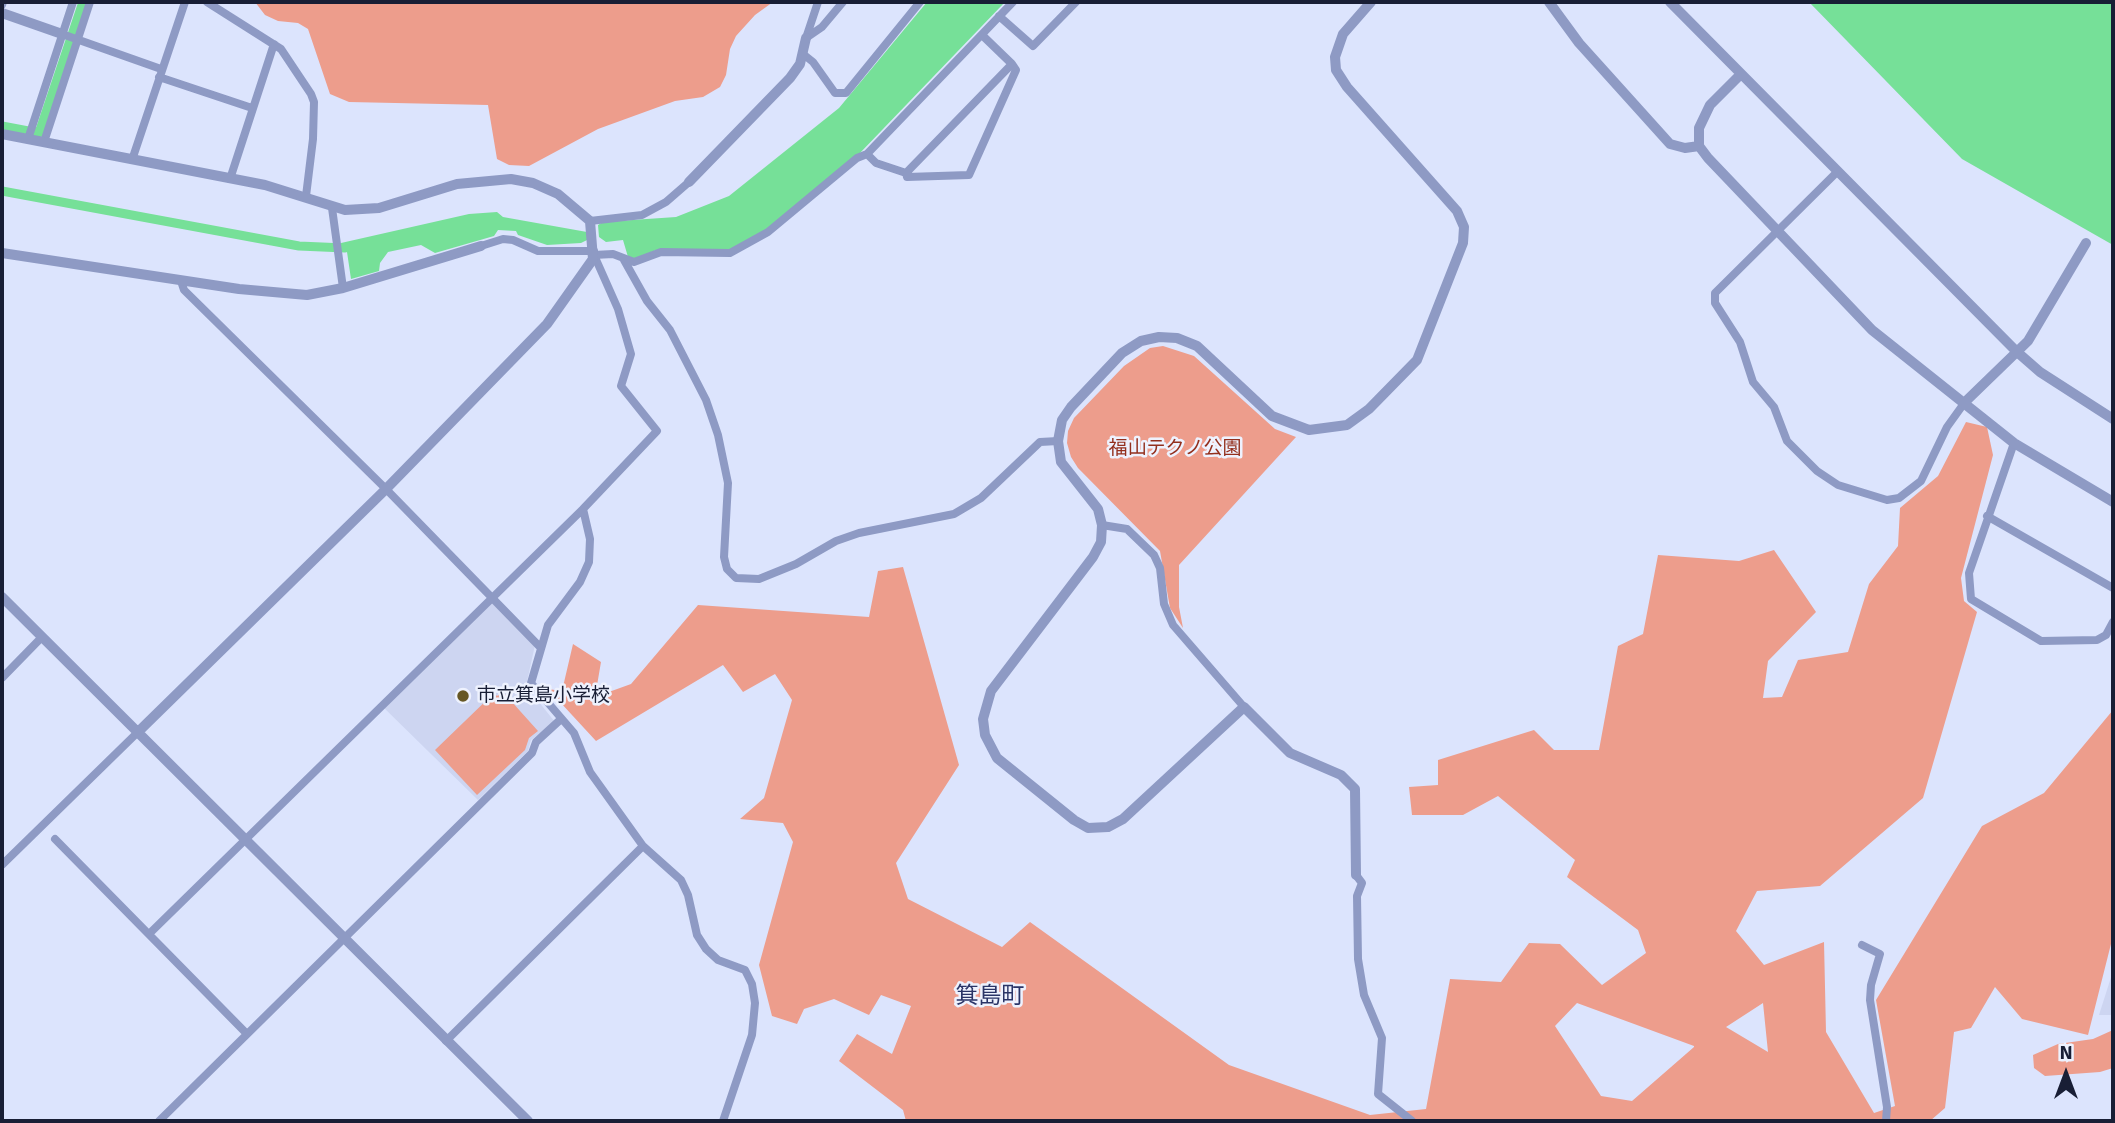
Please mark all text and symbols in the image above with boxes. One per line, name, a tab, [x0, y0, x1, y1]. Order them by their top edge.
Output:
park label: 福山テクノ公園	[1109, 438, 1241, 460]
place label: 市立箕島小学校	[477, 685, 610, 707]
marker: 市立箕島小学校	[455, 688, 471, 704]
district label: 箕島町	[956, 983, 1024, 1011]
north arrow	[2031, 1039, 2101, 1109]
text: N	[2059, 1041, 2073, 1065]

